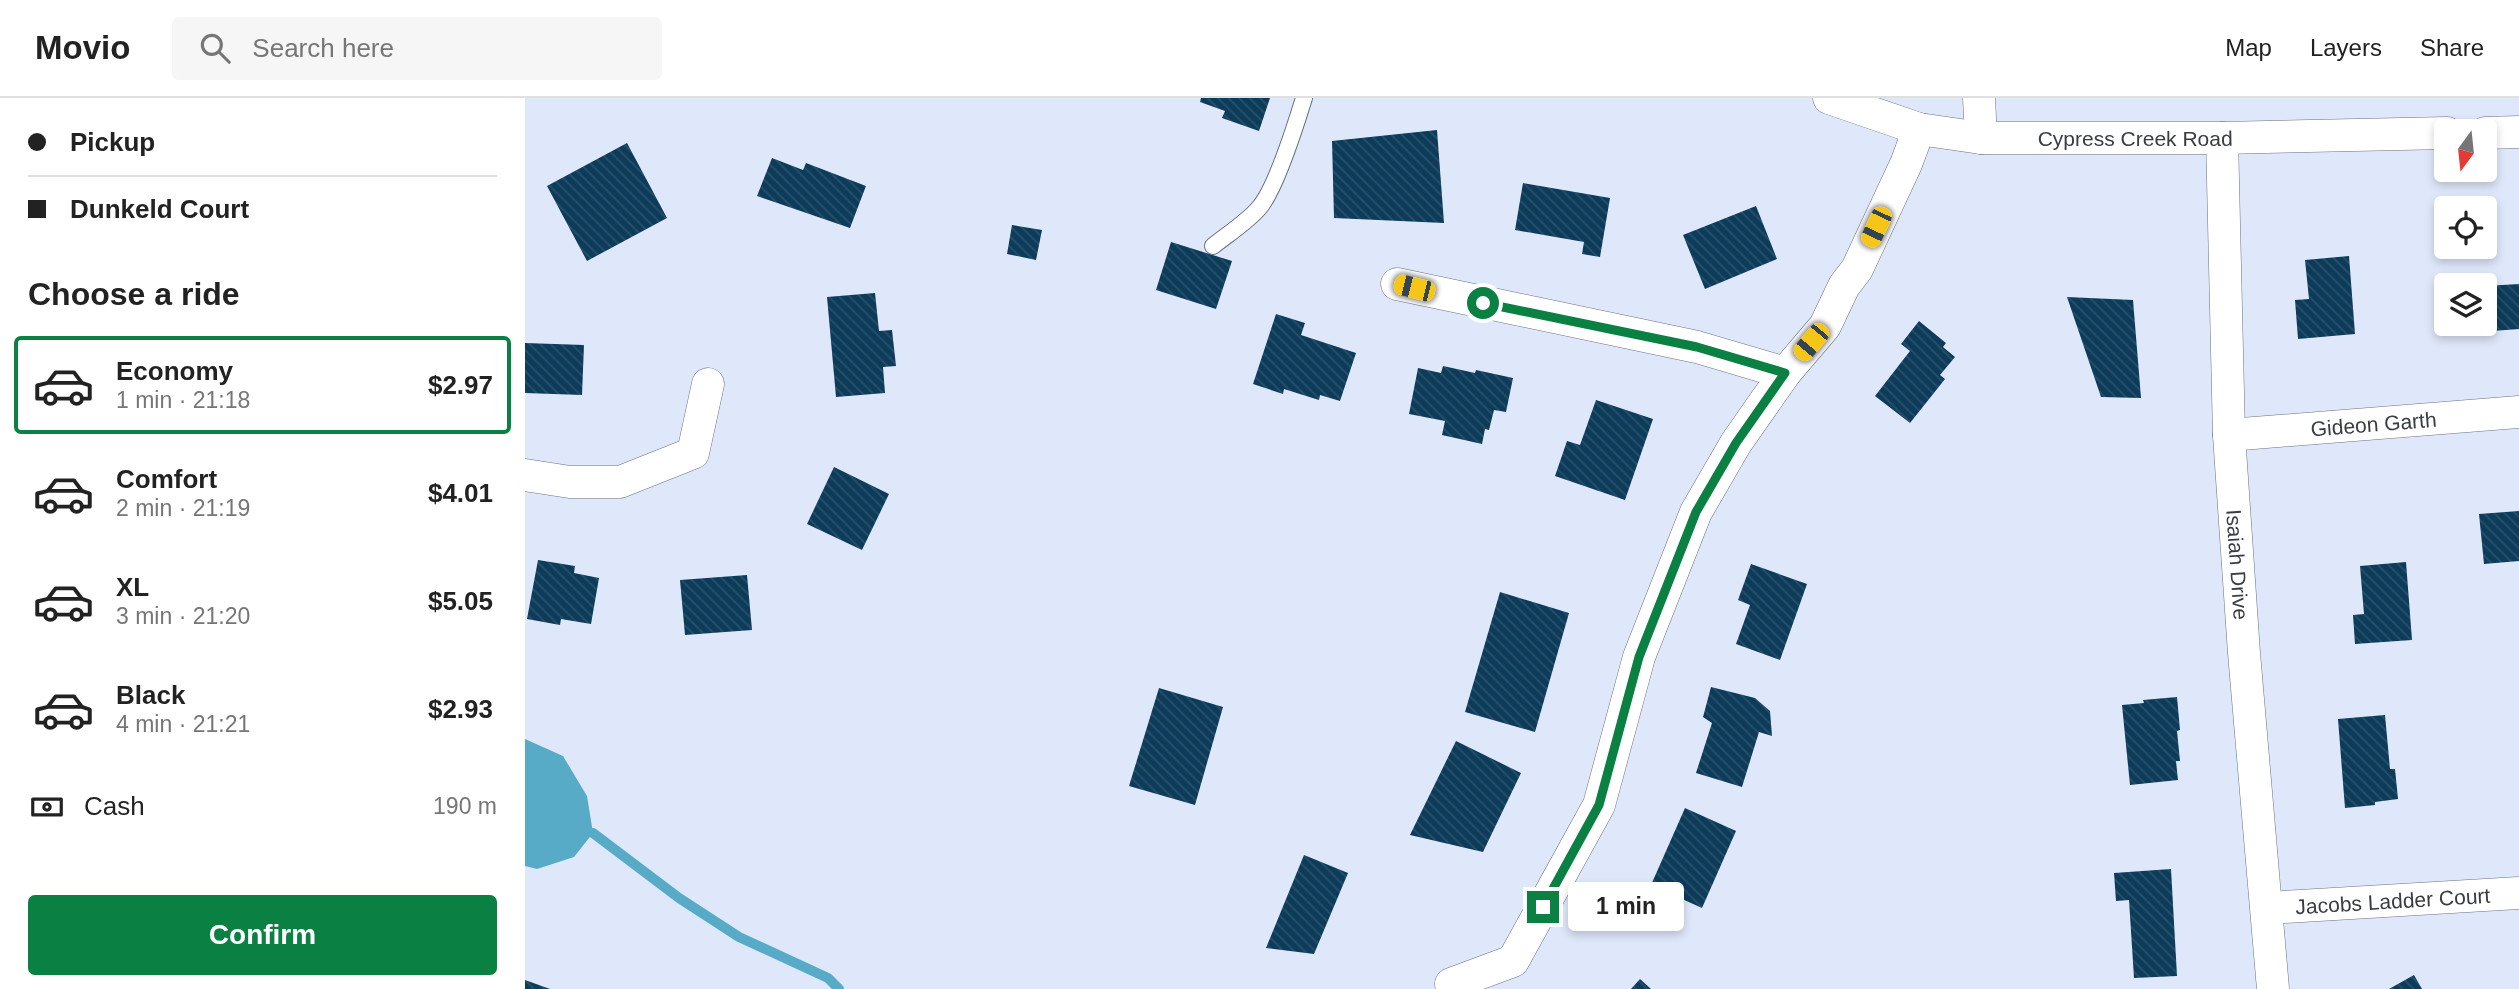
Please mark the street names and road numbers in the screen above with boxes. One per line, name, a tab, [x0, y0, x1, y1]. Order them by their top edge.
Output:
street label: Cypress Creek Road	[2038, 126, 2233, 150]
street label: Gideon Garth	[2310, 407, 2437, 440]
street label: Isaiah Drive	[2223, 508, 2253, 621]
street label: Jacobs Ladder Court	[2295, 883, 2491, 918]

